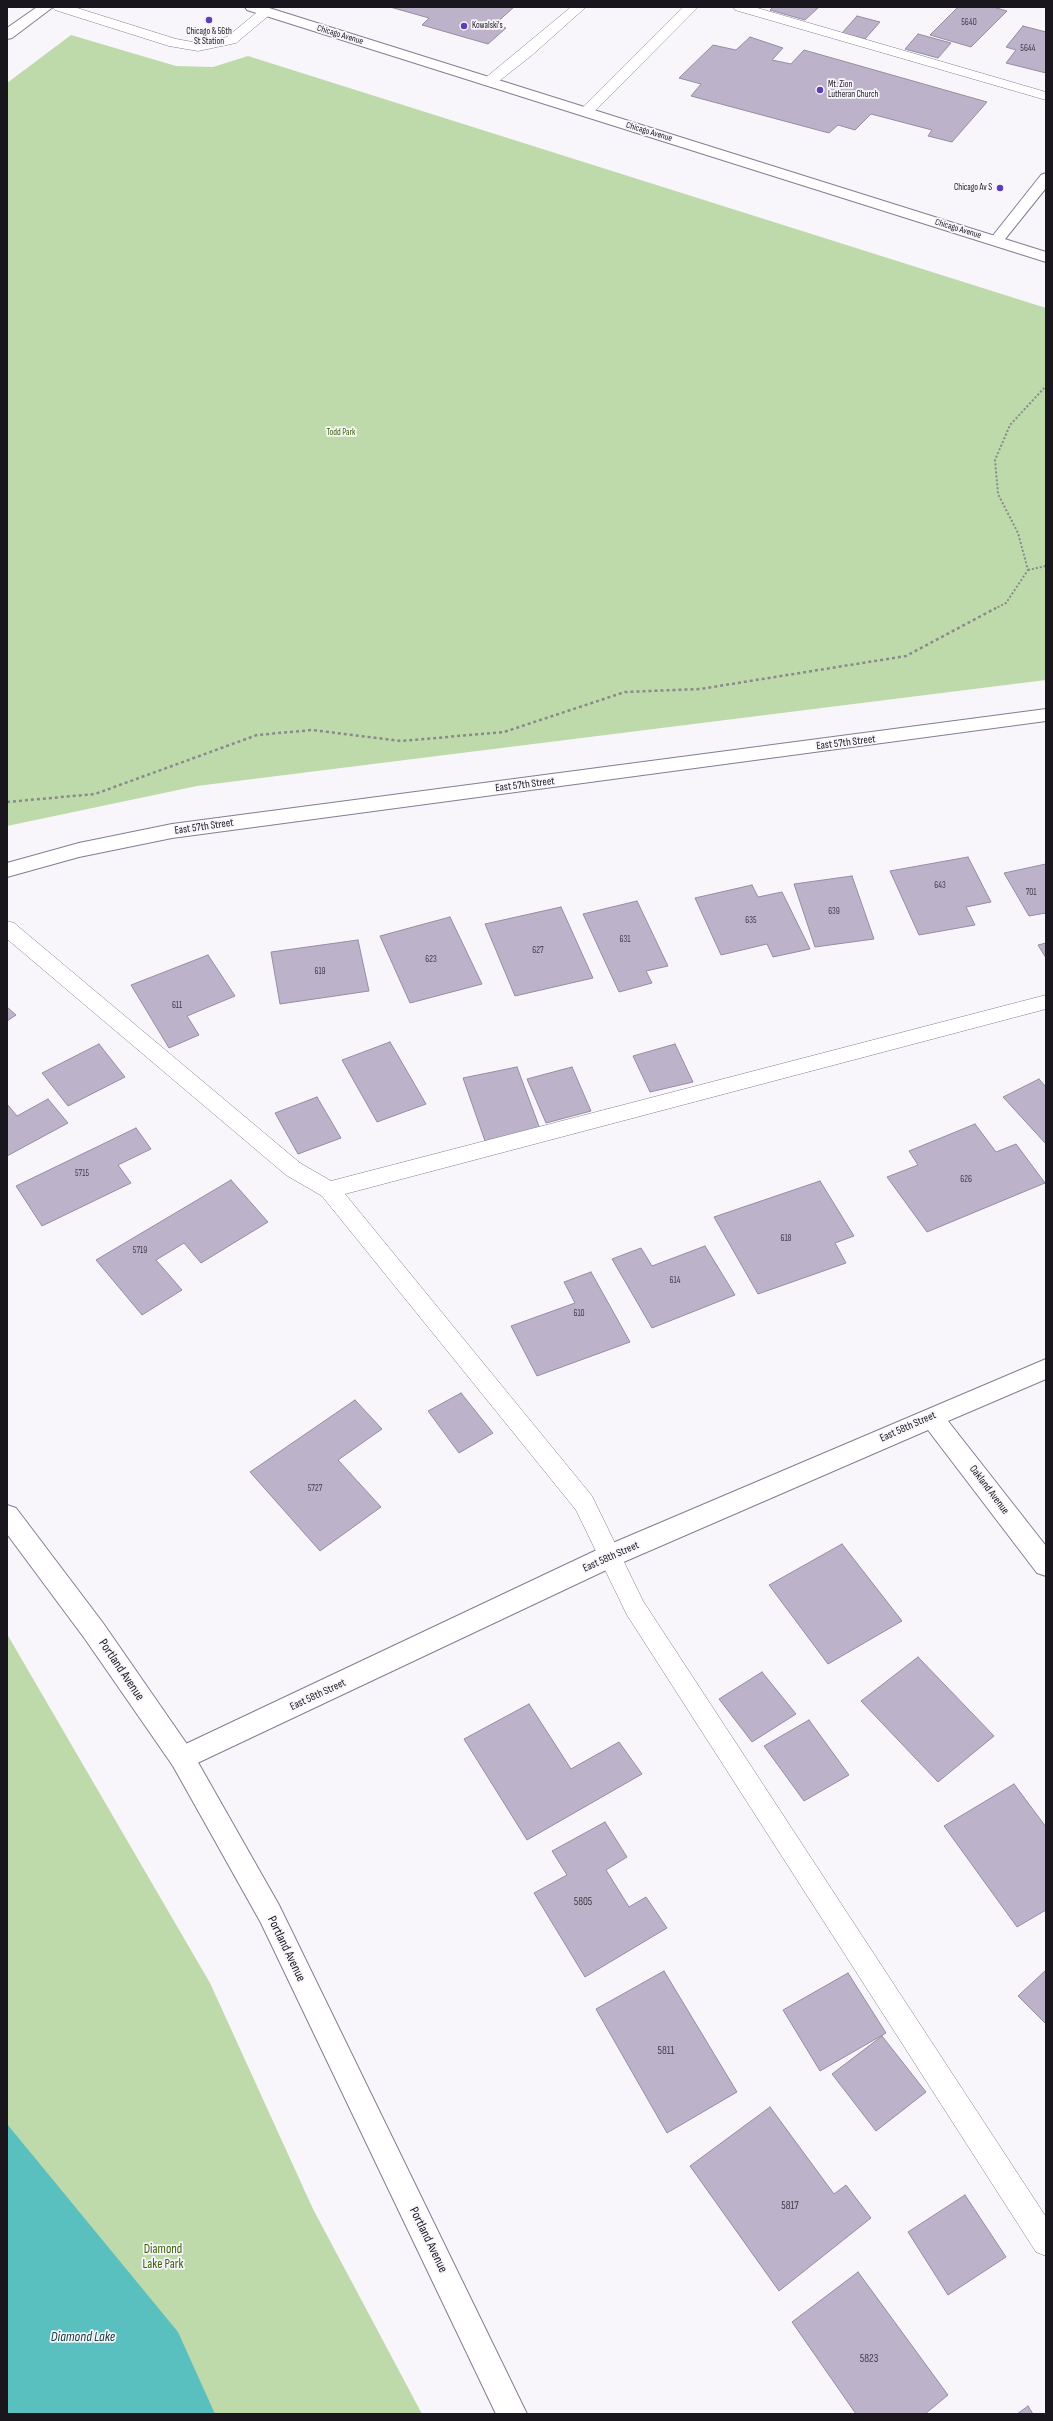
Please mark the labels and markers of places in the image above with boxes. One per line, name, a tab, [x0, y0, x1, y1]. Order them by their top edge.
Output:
marker: Chicago & 56th St Station	[204, 15, 214, 25]
marker: Kowalski's	[459, 21, 469, 31]
place label: Kowalski's	[472, 21, 503, 31]
place label: Chicago & 56th St Station	[186, 27, 232, 48]
place label: Mt. Zion Lutheran Church	[828, 80, 878, 101]
marker: Mt. Zion Lutheran Church	[815, 85, 825, 95]
place label: Chicago Av S	[954, 183, 992, 193]
marker: Chicago Av S	[995, 183, 1005, 193]

